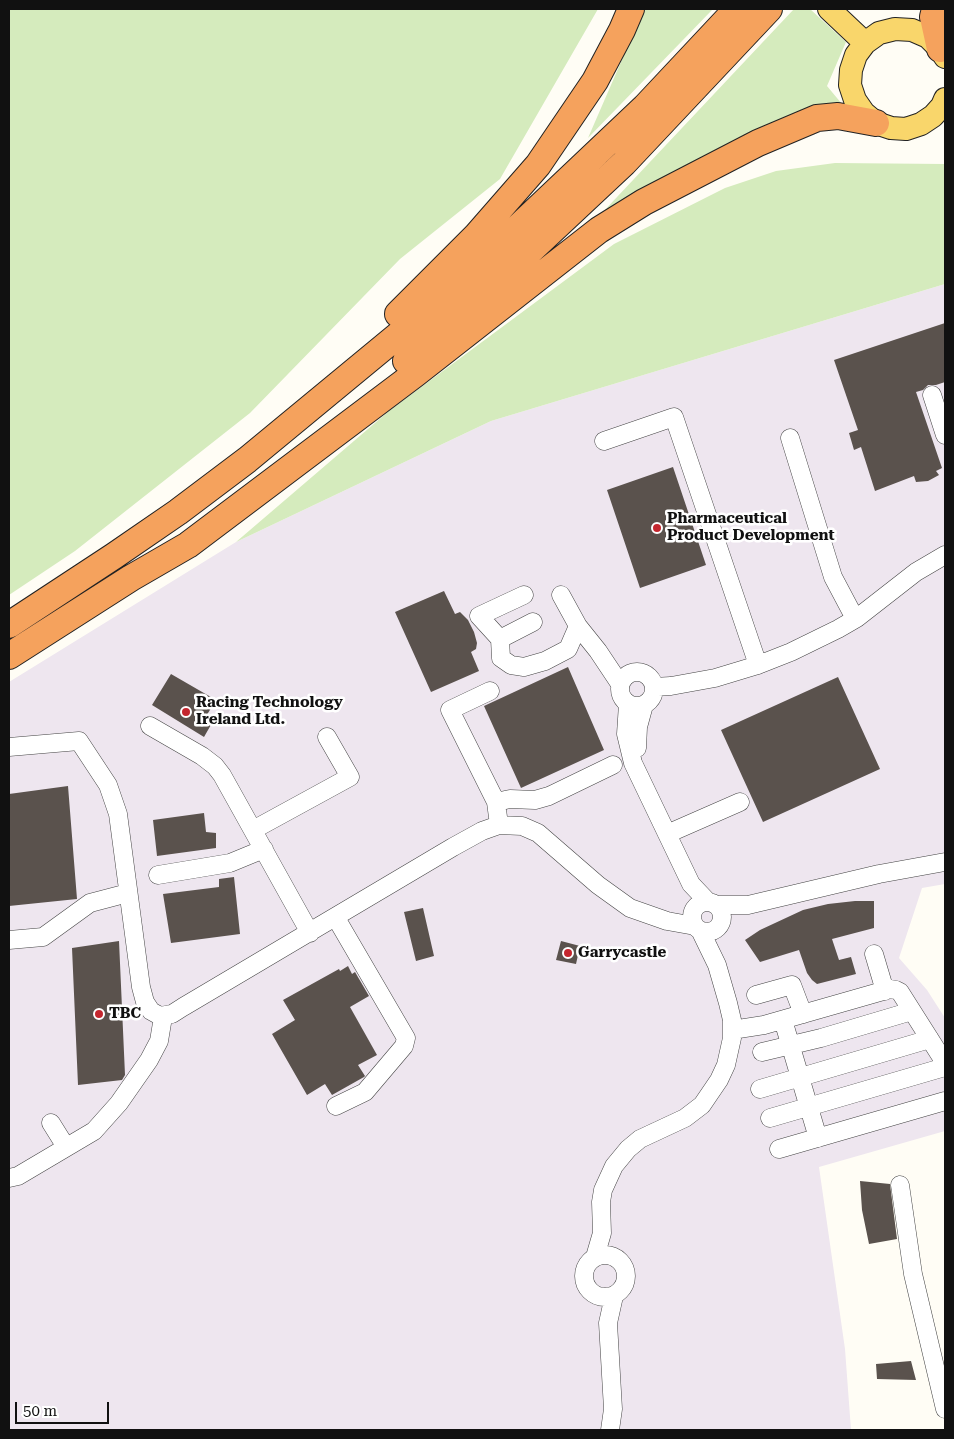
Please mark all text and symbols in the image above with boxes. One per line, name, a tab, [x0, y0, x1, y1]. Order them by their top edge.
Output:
place label: Pharmaceutical Product Development	[667, 510, 835, 545]
marker: Pharmaceutical Product Development	[651, 522, 663, 534]
place label: Racing Technology Ireland Ltd.	[196, 694, 343, 729]
marker: Racing Technology Ireland Ltd.	[180, 706, 192, 718]
place label: Garrycastle	[578, 944, 666, 962]
marker: Garrycastle	[562, 947, 574, 959]
place label: TBC	[109, 1005, 141, 1023]
marker: TBC	[93, 1008, 105, 1020]
scale bar	[18, 1392, 111, 1424]
text: 50 m	[23, 1402, 57, 1420]

